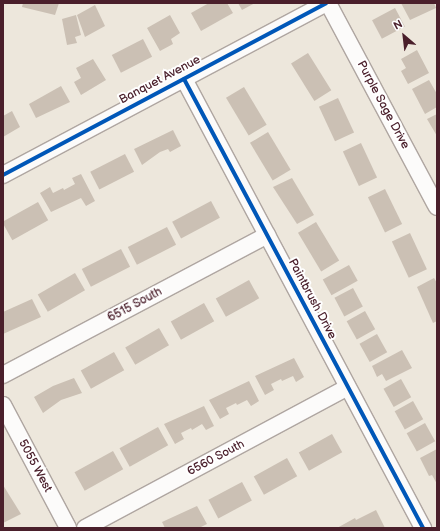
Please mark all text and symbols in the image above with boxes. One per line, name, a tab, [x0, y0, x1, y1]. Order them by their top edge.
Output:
north arrow	[384, 16, 424, 56]
text: N	[391, 17, 405, 33]
street label: Banquet Avenue	[117, 53, 203, 107]
street label: Purple Sage Drive	[354, 58, 412, 152]
street label: Paintbrush Drive	[285, 256, 339, 342]
street label: 6515 South	[105, 285, 165, 325]
street label: 5055 West	[15, 437, 55, 495]
street label: 6560 South	[185, 437, 247, 479]

